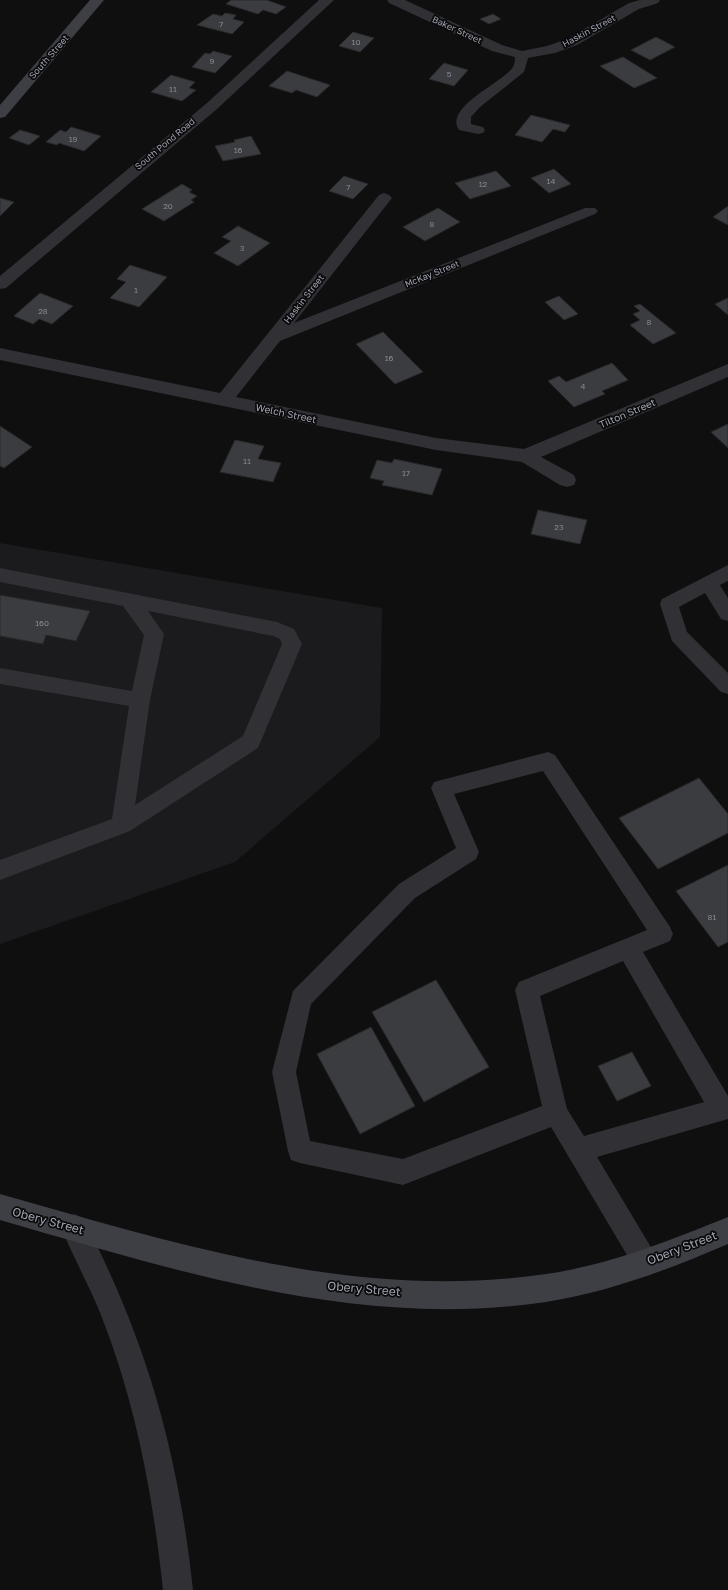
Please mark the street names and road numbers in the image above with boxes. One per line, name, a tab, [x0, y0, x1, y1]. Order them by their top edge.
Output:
street label: Haskin Street	[560, 12, 618, 49]
street label: Baker Street	[431, 13, 484, 46]
street label: South Street	[27, 32, 71, 81]
street label: South Pond Road	[133, 115, 197, 172]
street label: McKay Street	[403, 257, 461, 289]
street label: Haskin Street	[281, 272, 326, 325]
street label: Tilton Street	[597, 396, 657, 430]
street label: Welch Street	[255, 401, 317, 425]
street label: Obery Street	[11, 1204, 86, 1237]
street label: Obery Street	[645, 1227, 719, 1268]
street label: Obery Street	[327, 1278, 401, 1299]

